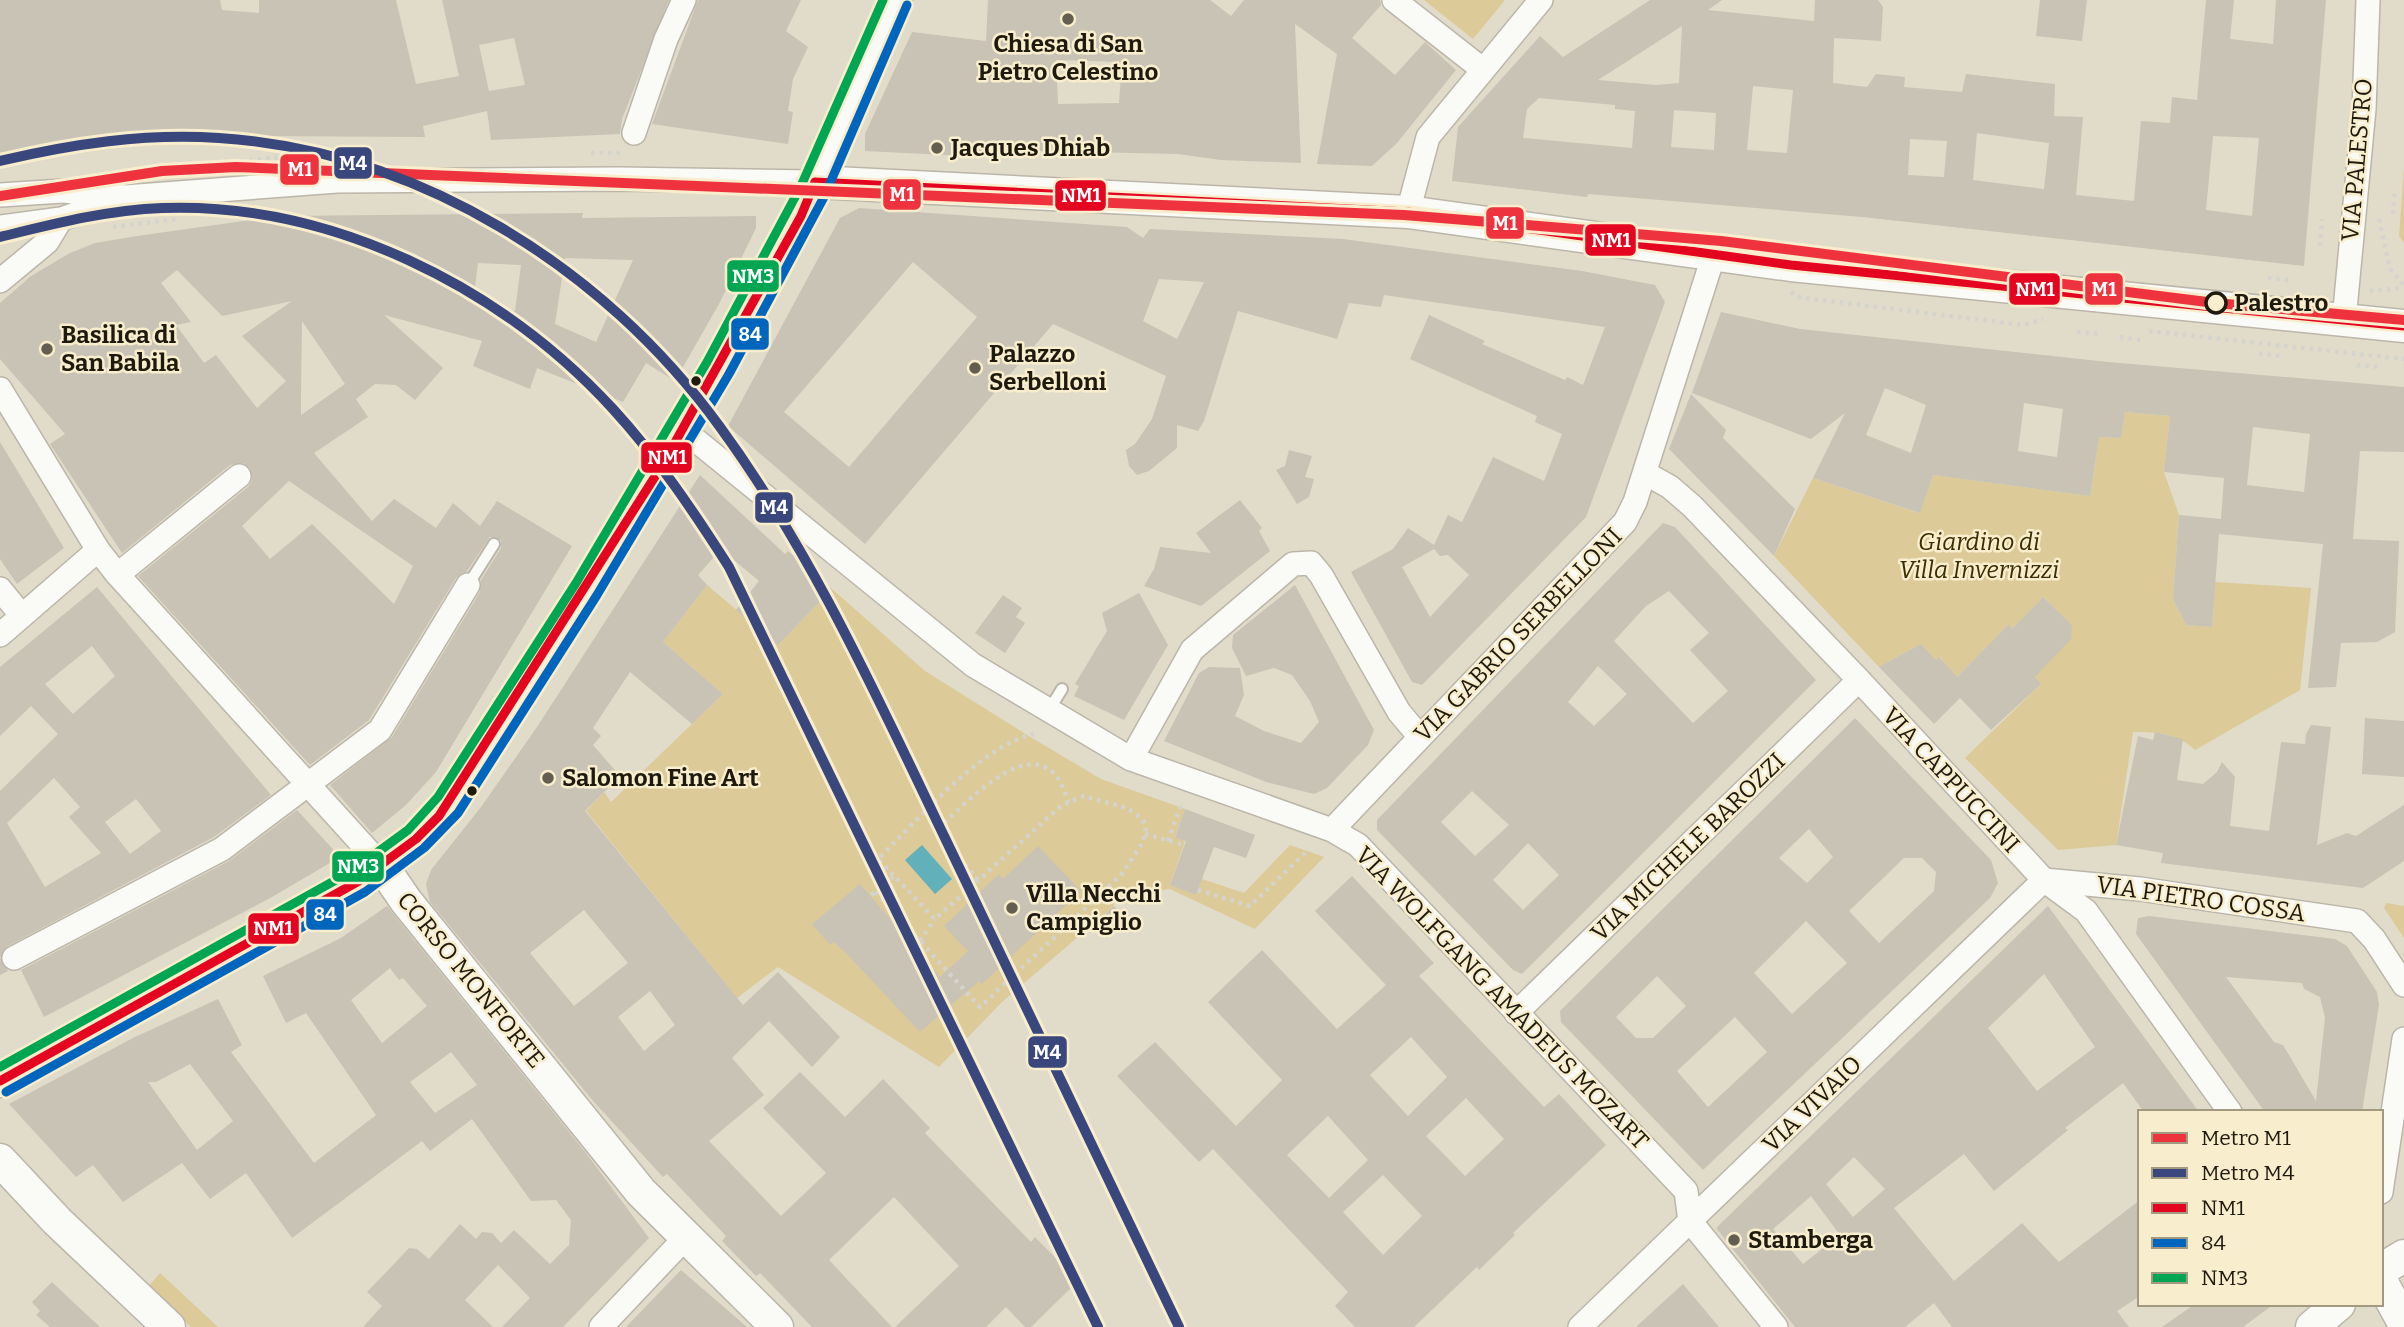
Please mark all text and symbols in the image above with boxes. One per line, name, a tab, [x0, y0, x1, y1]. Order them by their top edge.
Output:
marker: Chiesa di San Pietro Celestino	[1060, 11, 1076, 27]
place label: Chiesa di San Pietro Celestino	[978, 30, 1158, 86]
street label: VIA PALESTRO	[2336, 77, 2378, 243]
place label: Jacques Dhiab	[949, 134, 1110, 162]
marker: Jacques Dhiab	[929, 140, 945, 156]
line badge: M4	[333, 146, 373, 180]
text: M4	[339, 152, 368, 175]
line badge: M1	[279, 153, 320, 186]
text: M1	[288, 158, 313, 181]
line badge: M1	[882, 178, 922, 211]
line badge: NM1	[1054, 179, 1107, 212]
text: M1	[890, 183, 915, 206]
text: NM1	[1061, 184, 1102, 207]
line badge: M1	[1485, 206, 1525, 240]
text: M1	[1493, 212, 1518, 235]
line badge: NM1	[1584, 223, 1637, 257]
text: NM1	[1591, 229, 1632, 252]
line badge: NM3	[726, 259, 780, 293]
text: NM3	[732, 265, 774, 288]
line badge: NM1	[2008, 272, 2061, 306]
line badge: M1	[2084, 272, 2124, 306]
text: NM1	[2015, 278, 2056, 301]
text: M1	[2092, 278, 2117, 301]
place label: Palestro	[2234, 289, 2328, 317]
marker: Palestro	[2205, 292, 2227, 314]
line badge: 84	[730, 317, 770, 351]
place label: Basilica di San Babila	[61, 321, 180, 377]
text: 84	[738, 323, 762, 346]
place label: Palazzo Serbelloni	[989, 340, 1107, 396]
marker: Basilica di San Babila	[39, 341, 55, 357]
marker: Palazzo Serbelloni	[967, 360, 983, 376]
unlabelled marker	[689, 374, 703, 388]
line badge: NM1	[640, 441, 693, 474]
text: NM1	[647, 446, 688, 469]
line badge: M4	[754, 491, 794, 524]
text: M4	[760, 496, 789, 519]
street label: VIA GABRIO SERBELLONI	[1408, 522, 1628, 748]
park label: Giardino di Villa Invernizzi	[1899, 528, 2059, 584]
street label: VIA CAPPUCCINI	[1877, 702, 2025, 858]
street label: VIA MICHELE BAROZZI	[1585, 747, 1791, 947]
place label: Salomon Fine Art	[562, 764, 759, 792]
marker: Salomon Fine Art	[540, 770, 556, 786]
unlabelled marker	[465, 784, 479, 798]
street label: VIA WOLFGANG AMADEUS MOZART	[1350, 841, 1654, 1155]
line badge: NM3	[331, 850, 385, 883]
text: NM3	[337, 855, 379, 878]
street label: VIA PIETRO COSSA	[2095, 870, 2307, 928]
place label: Villa Necchi Campiglio	[1026, 880, 1161, 936]
street label: CORSO MONFORTE	[391, 886, 551, 1074]
line badge: 84	[305, 898, 345, 931]
marker: Villa Necchi Campiglio	[1004, 900, 1020, 916]
text: 84	[313, 903, 337, 926]
line badge: NM1	[247, 912, 300, 945]
text: NM1	[253, 917, 294, 940]
line badge: M4	[1027, 1035, 1068, 1069]
text: M4	[1033, 1041, 1062, 1064]
street label: VIA VIVAIO	[1757, 1050, 1867, 1158]
legend	[2138, 1110, 2383, 1306]
text: Metro M1	[2201, 1125, 2291, 1151]
text: Metro M4	[2201, 1160, 2295, 1186]
text: NM1	[2201, 1195, 2245, 1221]
place label: Stamberga	[1748, 1226, 1874, 1254]
text: 84	[2201, 1230, 2226, 1256]
marker: Stamberga	[1726, 1232, 1742, 1248]
text: NM3	[2201, 1265, 2248, 1291]

